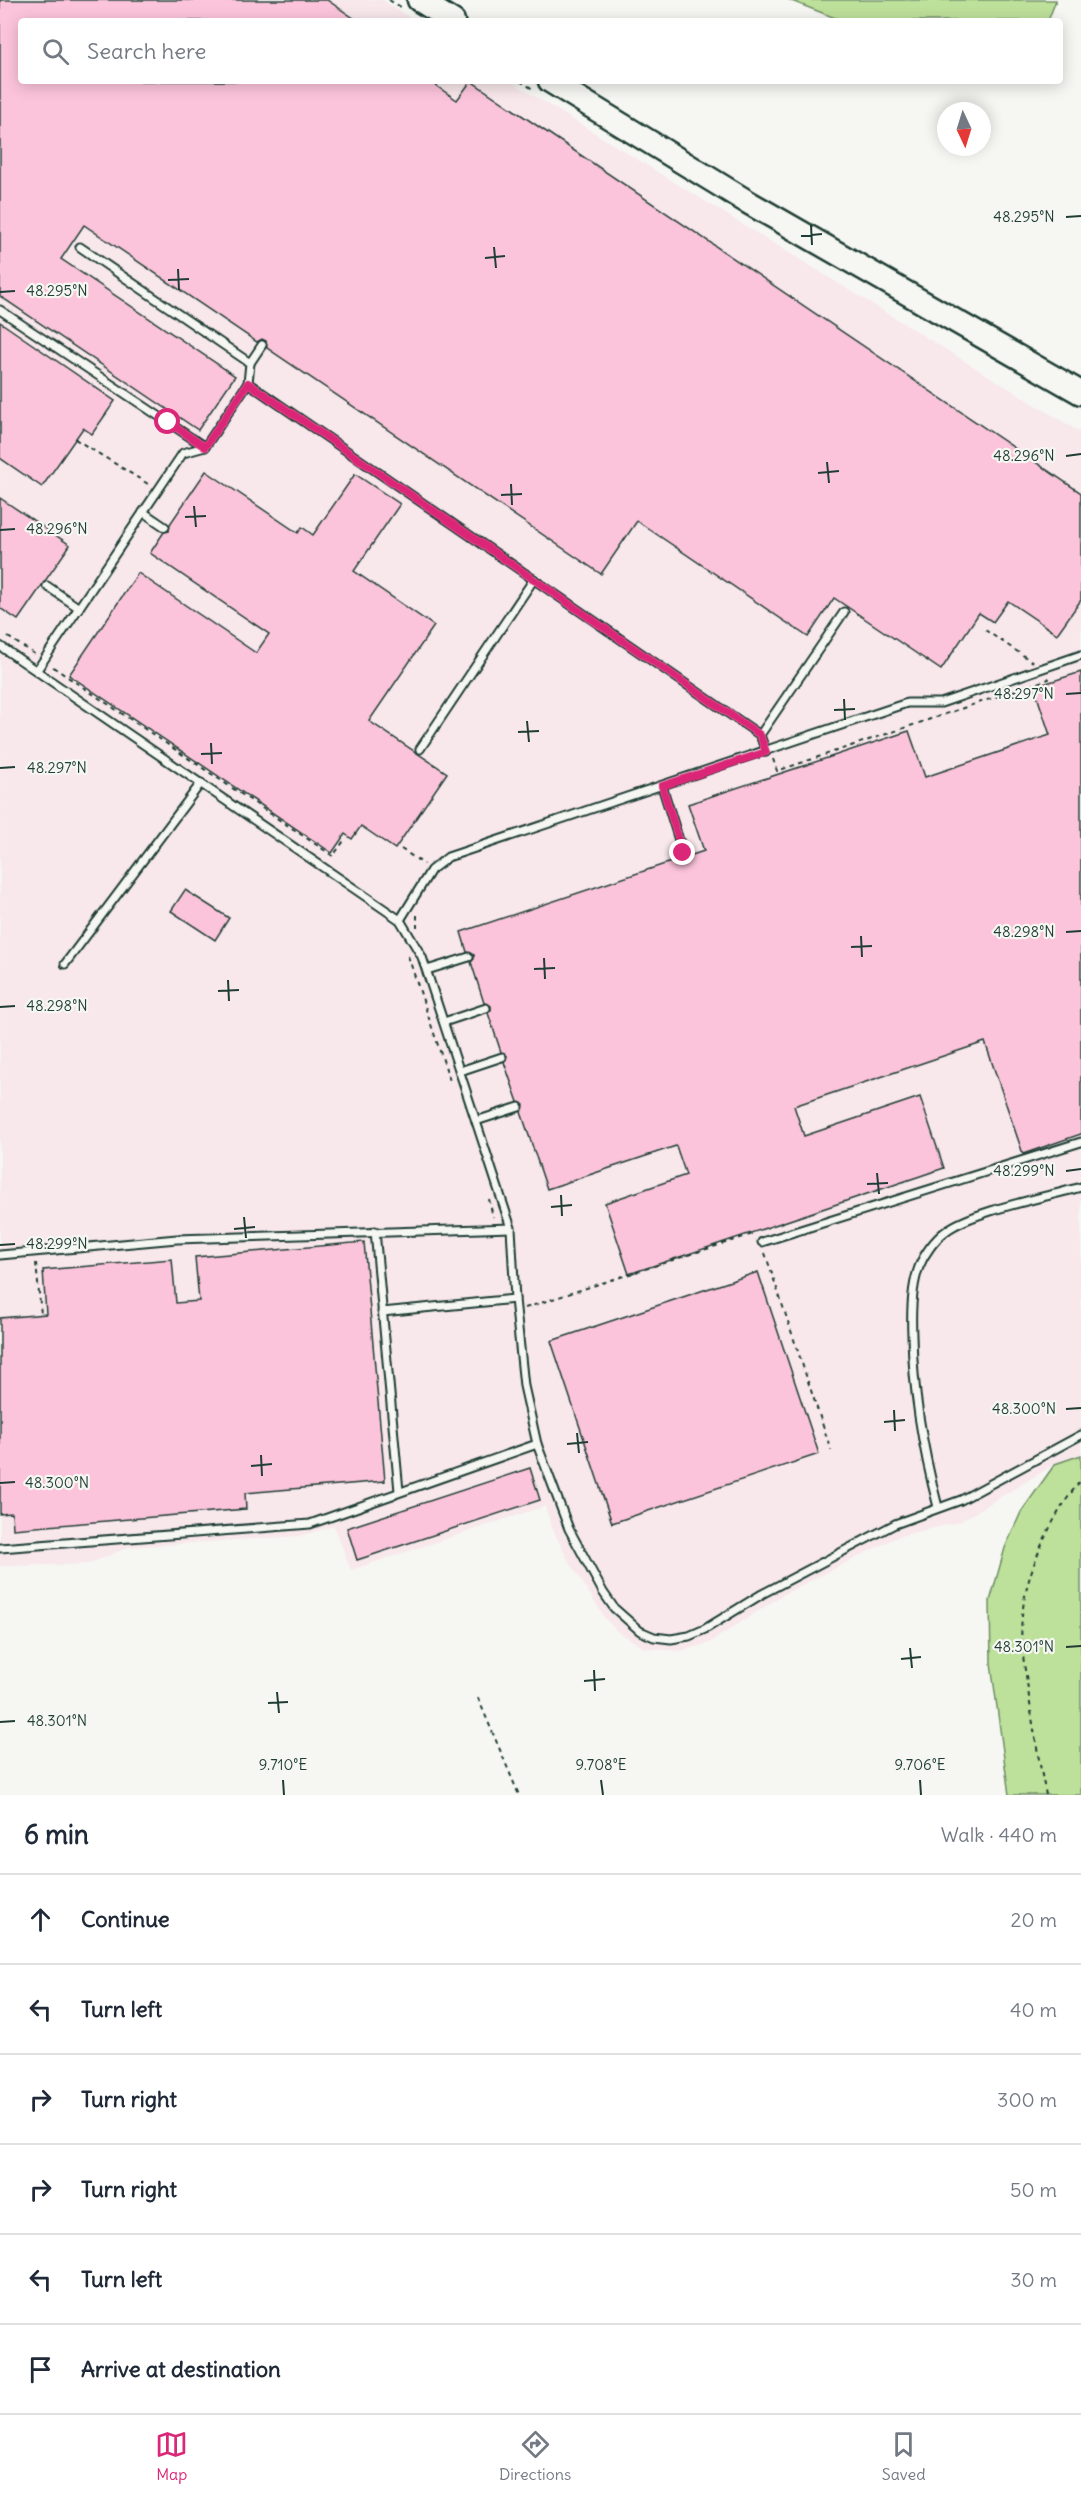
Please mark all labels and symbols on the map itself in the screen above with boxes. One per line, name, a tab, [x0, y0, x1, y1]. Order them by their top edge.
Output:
north arrow	[937, 102, 991, 156]
text: 48.295°N	[993, 207, 1055, 226]
text: 48.295°N	[26, 281, 88, 300]
route start	[154, 408, 180, 434]
text: 48.296°N	[993, 446, 1055, 465]
text: 48.296°N	[26, 519, 88, 538]
text: 48.297°N	[994, 684, 1054, 703]
text: 48.297°N	[27, 758, 87, 777]
route end	[669, 839, 695, 865]
text: 48.298°N	[993, 922, 1055, 941]
text: 48.298°N	[26, 996, 88, 1015]
text: 48.299°N	[993, 1161, 1055, 1180]
text: 48.299°N	[26, 1234, 88, 1253]
text: 48.300°N	[992, 1399, 1056, 1418]
text: 48.300°N	[25, 1473, 89, 1492]
text: 48.301°N	[994, 1637, 1054, 1656]
text: 48.301°N	[27, 1711, 87, 1730]
text: 9.710°E	[259, 1755, 307, 1774]
text: 9.708°E	[575, 1755, 627, 1774]
text: 9.706°E	[894, 1755, 946, 1774]

